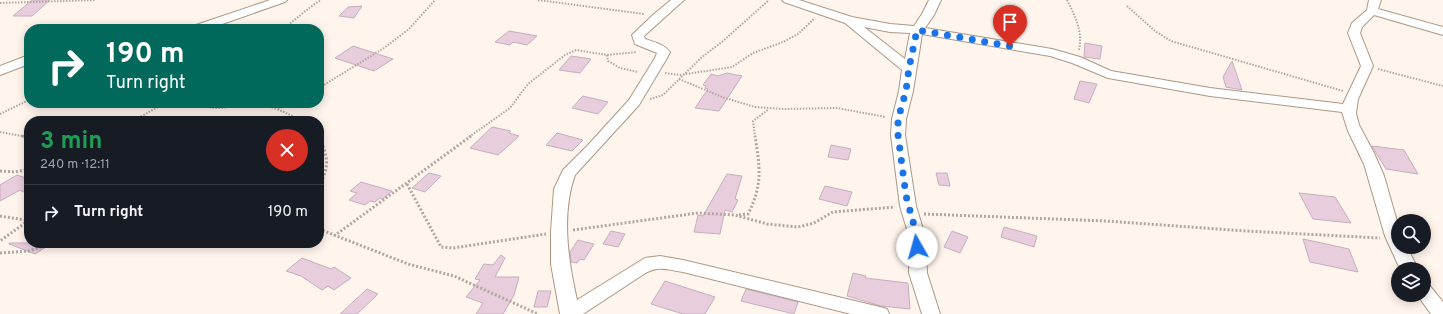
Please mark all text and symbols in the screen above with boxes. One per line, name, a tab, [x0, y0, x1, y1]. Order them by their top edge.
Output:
pin	[993, 5, 1027, 46]
icon: arrive	[999, 11, 1021, 33]
text: 190 m	[106, 37, 184, 73]
icon: right	[40, 40, 92, 92]
text: Turn right	[106, 72, 186, 95]
text: 3 min	[40, 127, 102, 157]
button: close	[266, 129, 308, 171]
text: 240 m · 12:11	[40, 157, 110, 173]
icon: right	[40, 202, 62, 224]
text: Turn right	[74, 203, 143, 222]
text: 190 m	[268, 203, 308, 222]
map controls	[1391, 214, 1431, 302]
button: search	[1391, 214, 1431, 254]
position arrow	[896, 226, 938, 268]
button: layers	[1391, 262, 1431, 302]

